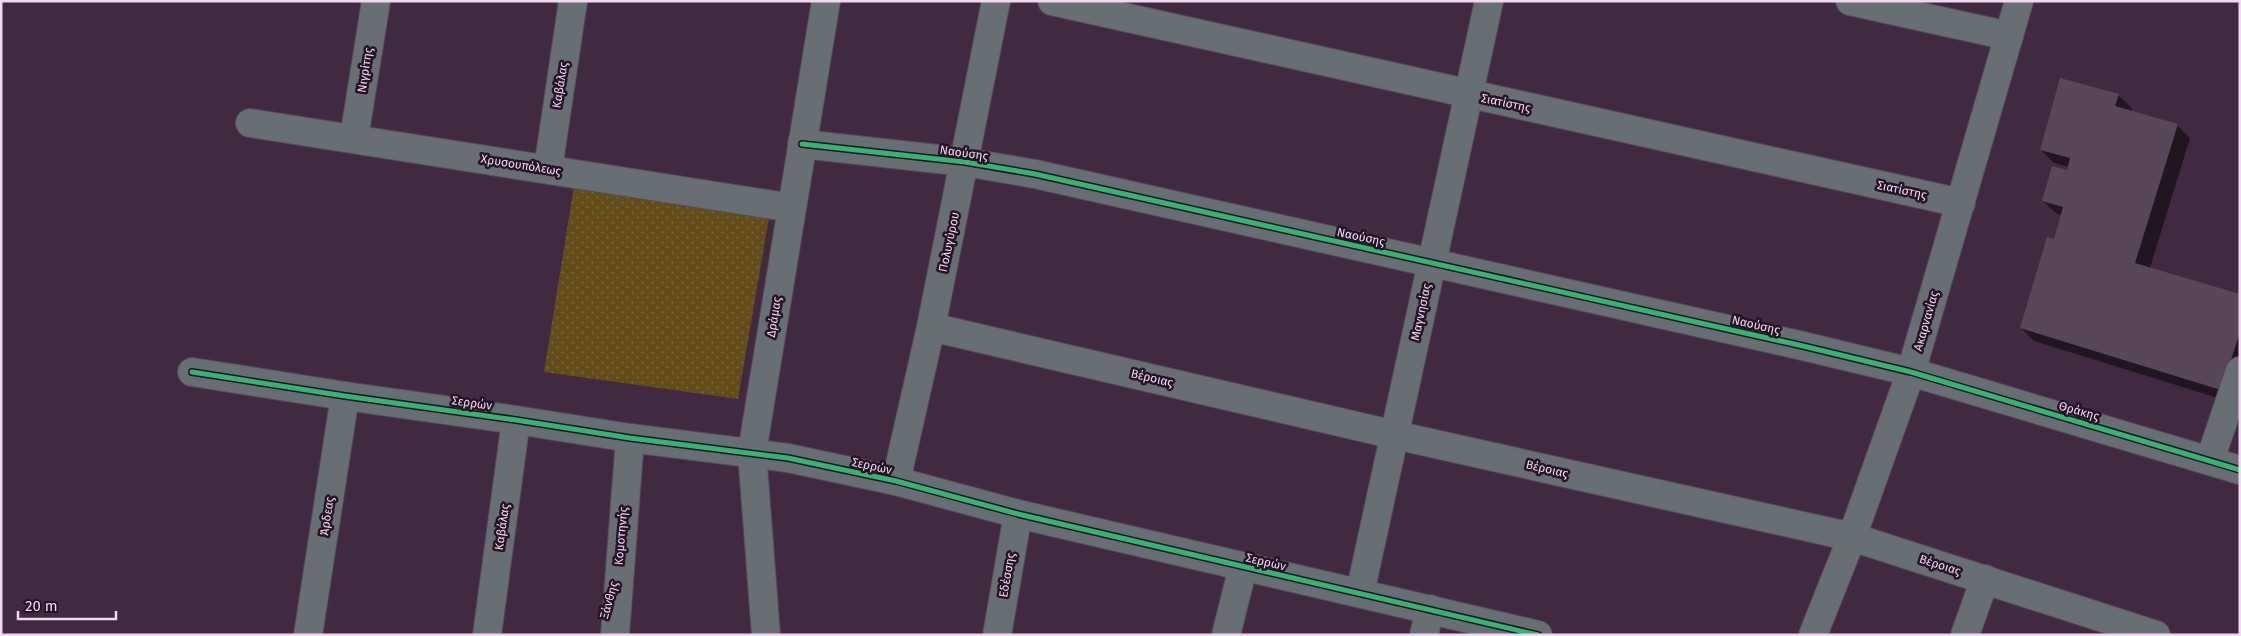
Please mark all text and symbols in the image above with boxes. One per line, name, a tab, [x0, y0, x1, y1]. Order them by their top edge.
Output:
street label: Νιγρίτης	[355, 46, 376, 94]
street label: Καβάλας	[549, 61, 571, 109]
street label: Σιατίστης	[1480, 91, 1532, 115]
street label: Ναούσης	[939, 143, 989, 163]
street label: Χρυσουπόλεως	[480, 152, 562, 178]
street label: Σιατίστης	[1876, 178, 1928, 202]
street label: Πολυγύρου	[936, 211, 962, 273]
street label: Ναούσης	[1336, 225, 1387, 249]
street label: Μαγνησίας	[1408, 282, 1434, 342]
street label: Ακαρνανίας	[1911, 289, 1941, 353]
street label: Δράμας	[764, 295, 784, 338]
street label: Ναούσης	[1731, 313, 1782, 337]
street label: Βέροιας	[1130, 366, 1175, 390]
street label: Σερρών	[451, 393, 493, 413]
street label: Θράκης	[2057, 399, 2101, 424]
street label: Σερρών	[851, 455, 894, 477]
street label: Βέροιας	[1525, 457, 1570, 481]
street label: Άρδεας	[317, 495, 337, 536]
street label: Καβάλας	[492, 503, 512, 551]
street label: Κομοτηνής	[611, 506, 631, 566]
street label: Εδέσσης	[996, 551, 1018, 599]
street label: Σερρών	[1245, 551, 1288, 573]
street label: Βέροιας	[1917, 552, 1963, 578]
street label: Ξάνθης	[597, 579, 621, 620]
scale bar	[18, 588, 115, 620]
text: 20 m	[25, 597, 58, 615]

